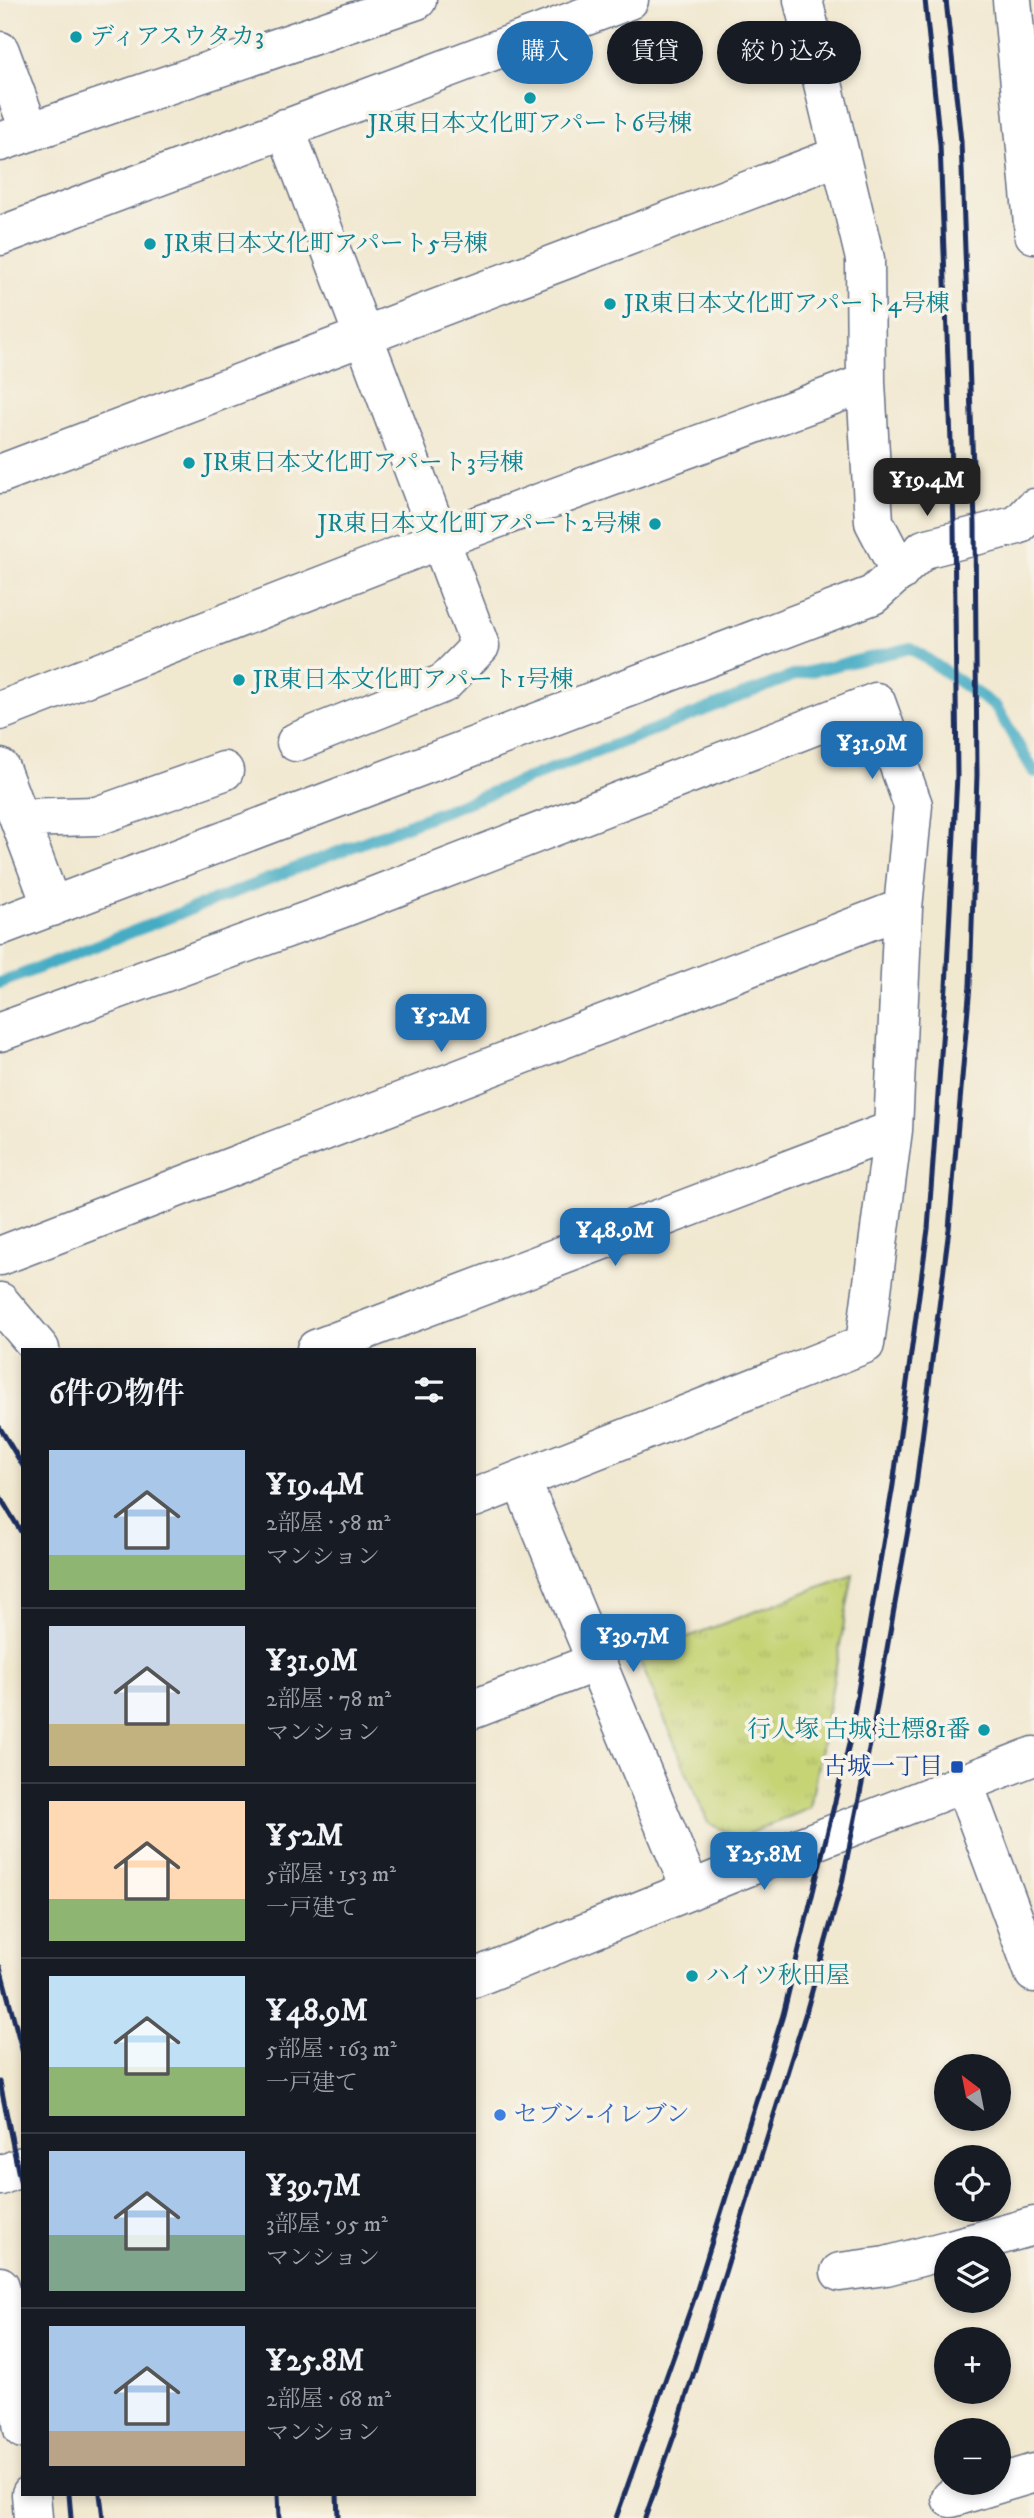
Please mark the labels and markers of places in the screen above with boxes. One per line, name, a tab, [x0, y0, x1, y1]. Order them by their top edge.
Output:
place label: ディアスウタカ3	[90, 22, 264, 52]
marker: ディアスウタカ3	[68, 29, 84, 45]
marker: JR東日本文化町アパート6号棟	[522, 90, 538, 106]
place label: JR東日本文化町アパート6号棟	[366, 109, 692, 139]
place label: JR東日本文化町アパート5号棟	[162, 229, 488, 259]
marker: JR東日本文化町アパート5号棟	[142, 236, 158, 252]
place label: JR東日本文化町アパート4号棟	[622, 289, 950, 319]
marker: JR東日本文化町アパート4号棟	[602, 296, 618, 312]
place label: JR東日本文化町アパート3号棟	[201, 448, 524, 478]
marker: JR東日本文化町アパート3号棟	[181, 455, 197, 471]
pin: ¥19.4M	[870, 458, 984, 518]
place label: JR東日本文化町アパート2号棟	[316, 509, 641, 539]
marker: JR東日本文化町アパート2号棟	[647, 516, 663, 532]
place label: JR東日本文化町アパート1号棟	[251, 665, 574, 695]
marker: JR東日本文化町アパート1号棟	[231, 672, 247, 688]
pin: ¥31.9M	[815, 722, 929, 781]
pin: ¥52M	[400, 995, 482, 1054]
pin: ¥48.9M	[558, 1208, 672, 1268]
pin: ¥39.7M	[576, 1614, 690, 1674]
place label: 行人塚 古城 辻標81番	[747, 1715, 970, 1745]
marker: 行人塚 古城 辻標81番	[976, 1722, 992, 1738]
place label: 古城一丁目	[823, 1752, 943, 1782]
marker: 古城一丁目	[949, 1759, 965, 1775]
pin: ¥25.8M	[707, 1832, 821, 1892]
place label: ハイツ秋田屋	[706, 1961, 850, 1991]
marker: ハイツ秋田屋	[684, 1968, 700, 1984]
place label: セブン-イレブン	[514, 2100, 690, 2130]
marker: セブン-イレブン	[492, 2107, 508, 2123]

